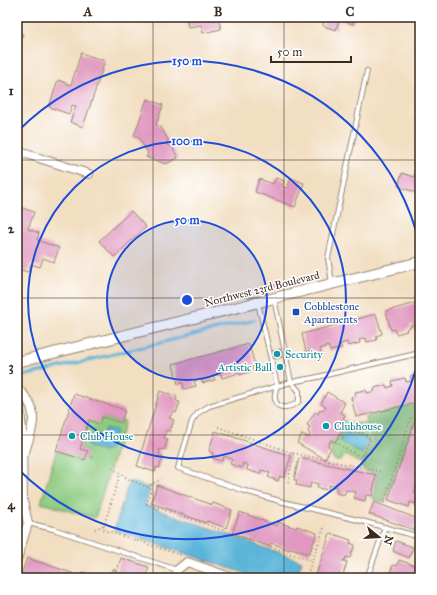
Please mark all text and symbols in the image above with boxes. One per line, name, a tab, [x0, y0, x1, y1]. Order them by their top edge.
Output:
text: A	[83, 4, 93, 20]
text: B	[214, 4, 223, 20]
text: C	[346, 4, 355, 20]
scale bar	[271, 38, 351, 64]
text: 50 m	[277, 45, 302, 59]
text: 150 m	[172, 54, 203, 68]
text: 1	[8, 83, 14, 99]
text: 100 m	[171, 134, 204, 148]
text: 50 m	[174, 213, 201, 227]
text: 2	[8, 221, 15, 237]
street label: Northwest 23rd Boulevard	[203, 268, 321, 310]
centre of rings	[180, 293, 194, 307]
place label: Cobblestone Apartments	[303, 300, 360, 326]
marker: Cobblestone Apartments	[291, 307, 301, 317]
place label: Security	[285, 348, 323, 361]
marker: Security	[272, 349, 282, 359]
text: 3	[8, 359, 14, 375]
place label: Artistic Ball	[217, 361, 272, 374]
marker: Artistic Ball	[275, 362, 285, 372]
place label: Clubhouse	[334, 420, 382, 433]
marker: Clubhouse	[321, 421, 331, 431]
place label: Club House	[80, 430, 134, 443]
marker: Club House	[67, 431, 77, 441]
text: 4	[7, 497, 15, 513]
north arrow	[359, 517, 399, 557]
text: N	[380, 533, 396, 547]

